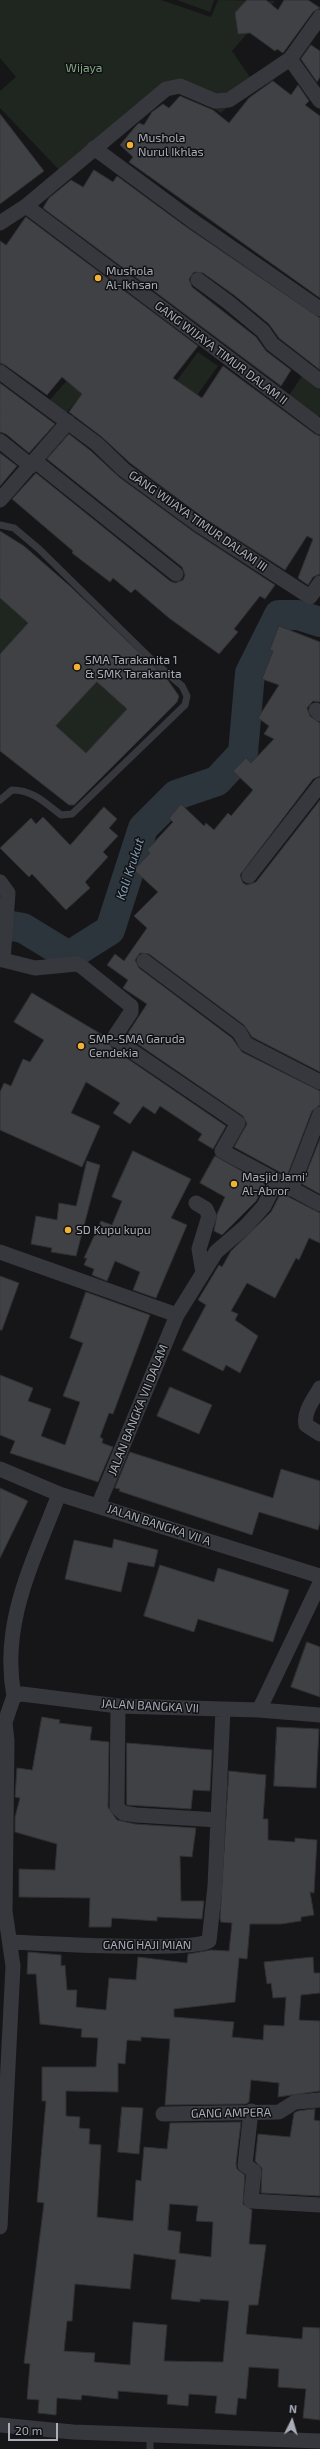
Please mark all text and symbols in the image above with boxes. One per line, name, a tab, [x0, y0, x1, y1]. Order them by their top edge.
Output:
park label: Wijaya	[66, 61, 102, 75]
place label: Mushola Nurul Ikhlas	[138, 131, 204, 159]
marker: Mushola Nurul Ikhlas	[125, 140, 135, 150]
place label: Mushola Al-Ikhsan	[106, 264, 158, 292]
marker: Mushola Al-Ikhsan	[93, 273, 103, 283]
street label: GANG WIJAYA TIMUR DALAM II	[152, 298, 290, 408]
street label: GANG WIJAYA TIMUR DALAM III	[126, 468, 270, 574]
place label: SMA Tarakanita 1 & SMK Tarakanita	[85, 653, 182, 681]
marker: SMA Tarakanita 1 & SMK Tarakanita	[72, 662, 82, 672]
water label: Kali Krukut	[113, 836, 147, 902]
place label: SMP-SMA Garuda Cendekia	[89, 1032, 185, 1060]
marker: SMP-SMA Garuda Cendekia	[76, 1041, 86, 1051]
place label: Masjid Jami' Al-Abror	[242, 1170, 307, 1198]
marker: Masjid Jami' Al-Abror	[229, 1179, 239, 1189]
place label: SD Kupu kupu	[76, 1223, 150, 1237]
marker: SD Kupu kupu	[63, 1225, 73, 1235]
street label: JALAN BANGKA VII DALAM	[105, 1342, 171, 1478]
street label: JALAN BANGKA VII A	[105, 1501, 213, 1549]
street label: JALAN BANGKA VII	[101, 1696, 199, 1716]
street label: GANG HAJI MIAN	[103, 1938, 191, 1952]
street label: GANG AMPERA	[191, 2105, 271, 2121]
north arrow	[272, 2401, 312, 2441]
text: N	[289, 2402, 298, 2415]
scale bar	[10, 2415, 60, 2441]
text: 20 m	[15, 2423, 42, 2437]

